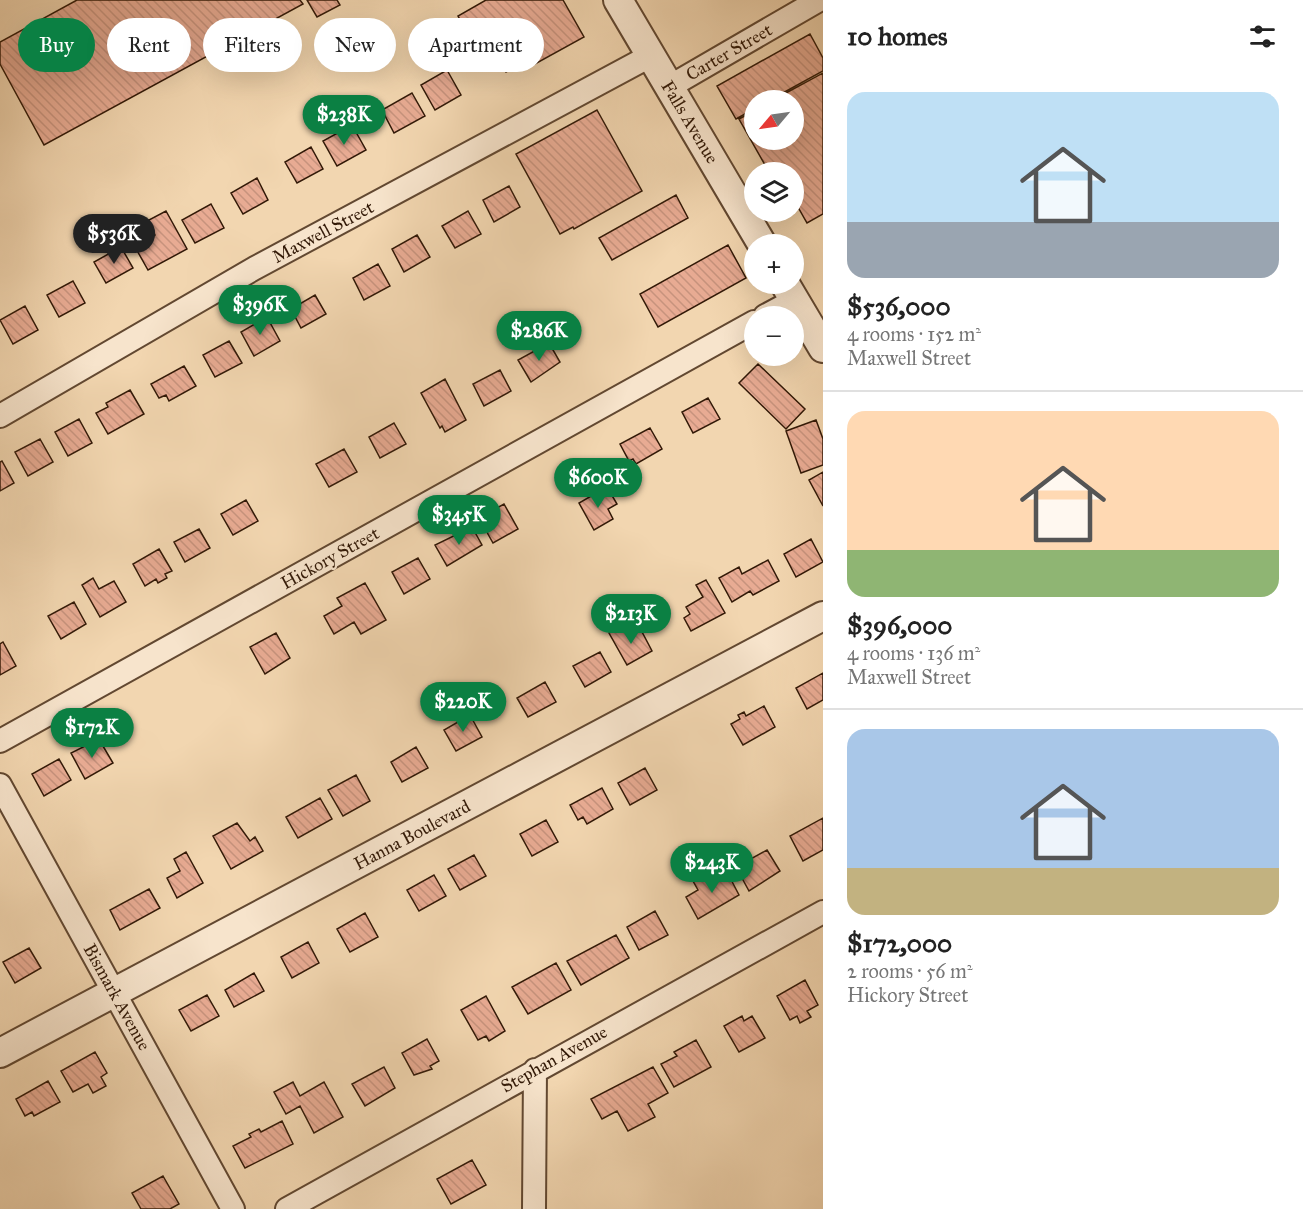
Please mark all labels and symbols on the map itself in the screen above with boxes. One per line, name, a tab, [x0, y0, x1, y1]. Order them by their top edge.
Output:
street label: Carter Street	[682, 18, 777, 85]
street label: Falls Avenue	[657, 76, 723, 168]
north arrow	[744, 90, 804, 150]
pin: $238K	[302, 95, 386, 146]
street label: Maxwell Street	[269, 196, 378, 268]
pin: $536K	[72, 214, 156, 265]
pin: $396K	[218, 285, 302, 336]
pin: $286K	[497, 311, 581, 362]
pin: $600K	[556, 458, 640, 509]
pin: $345K	[417, 495, 501, 546]
street label: Hickory Street	[277, 522, 384, 594]
pin: $213K	[589, 594, 673, 645]
pin: $220K	[421, 682, 505, 733]
pin: $172K	[50, 708, 134, 759]
street label: Hanna Boulevard	[350, 795, 474, 875]
pin: $243K	[670, 843, 754, 894]
street label: Bismark Avenue	[79, 940, 155, 1054]
street label: Stephan Avenue	[497, 1021, 611, 1097]

